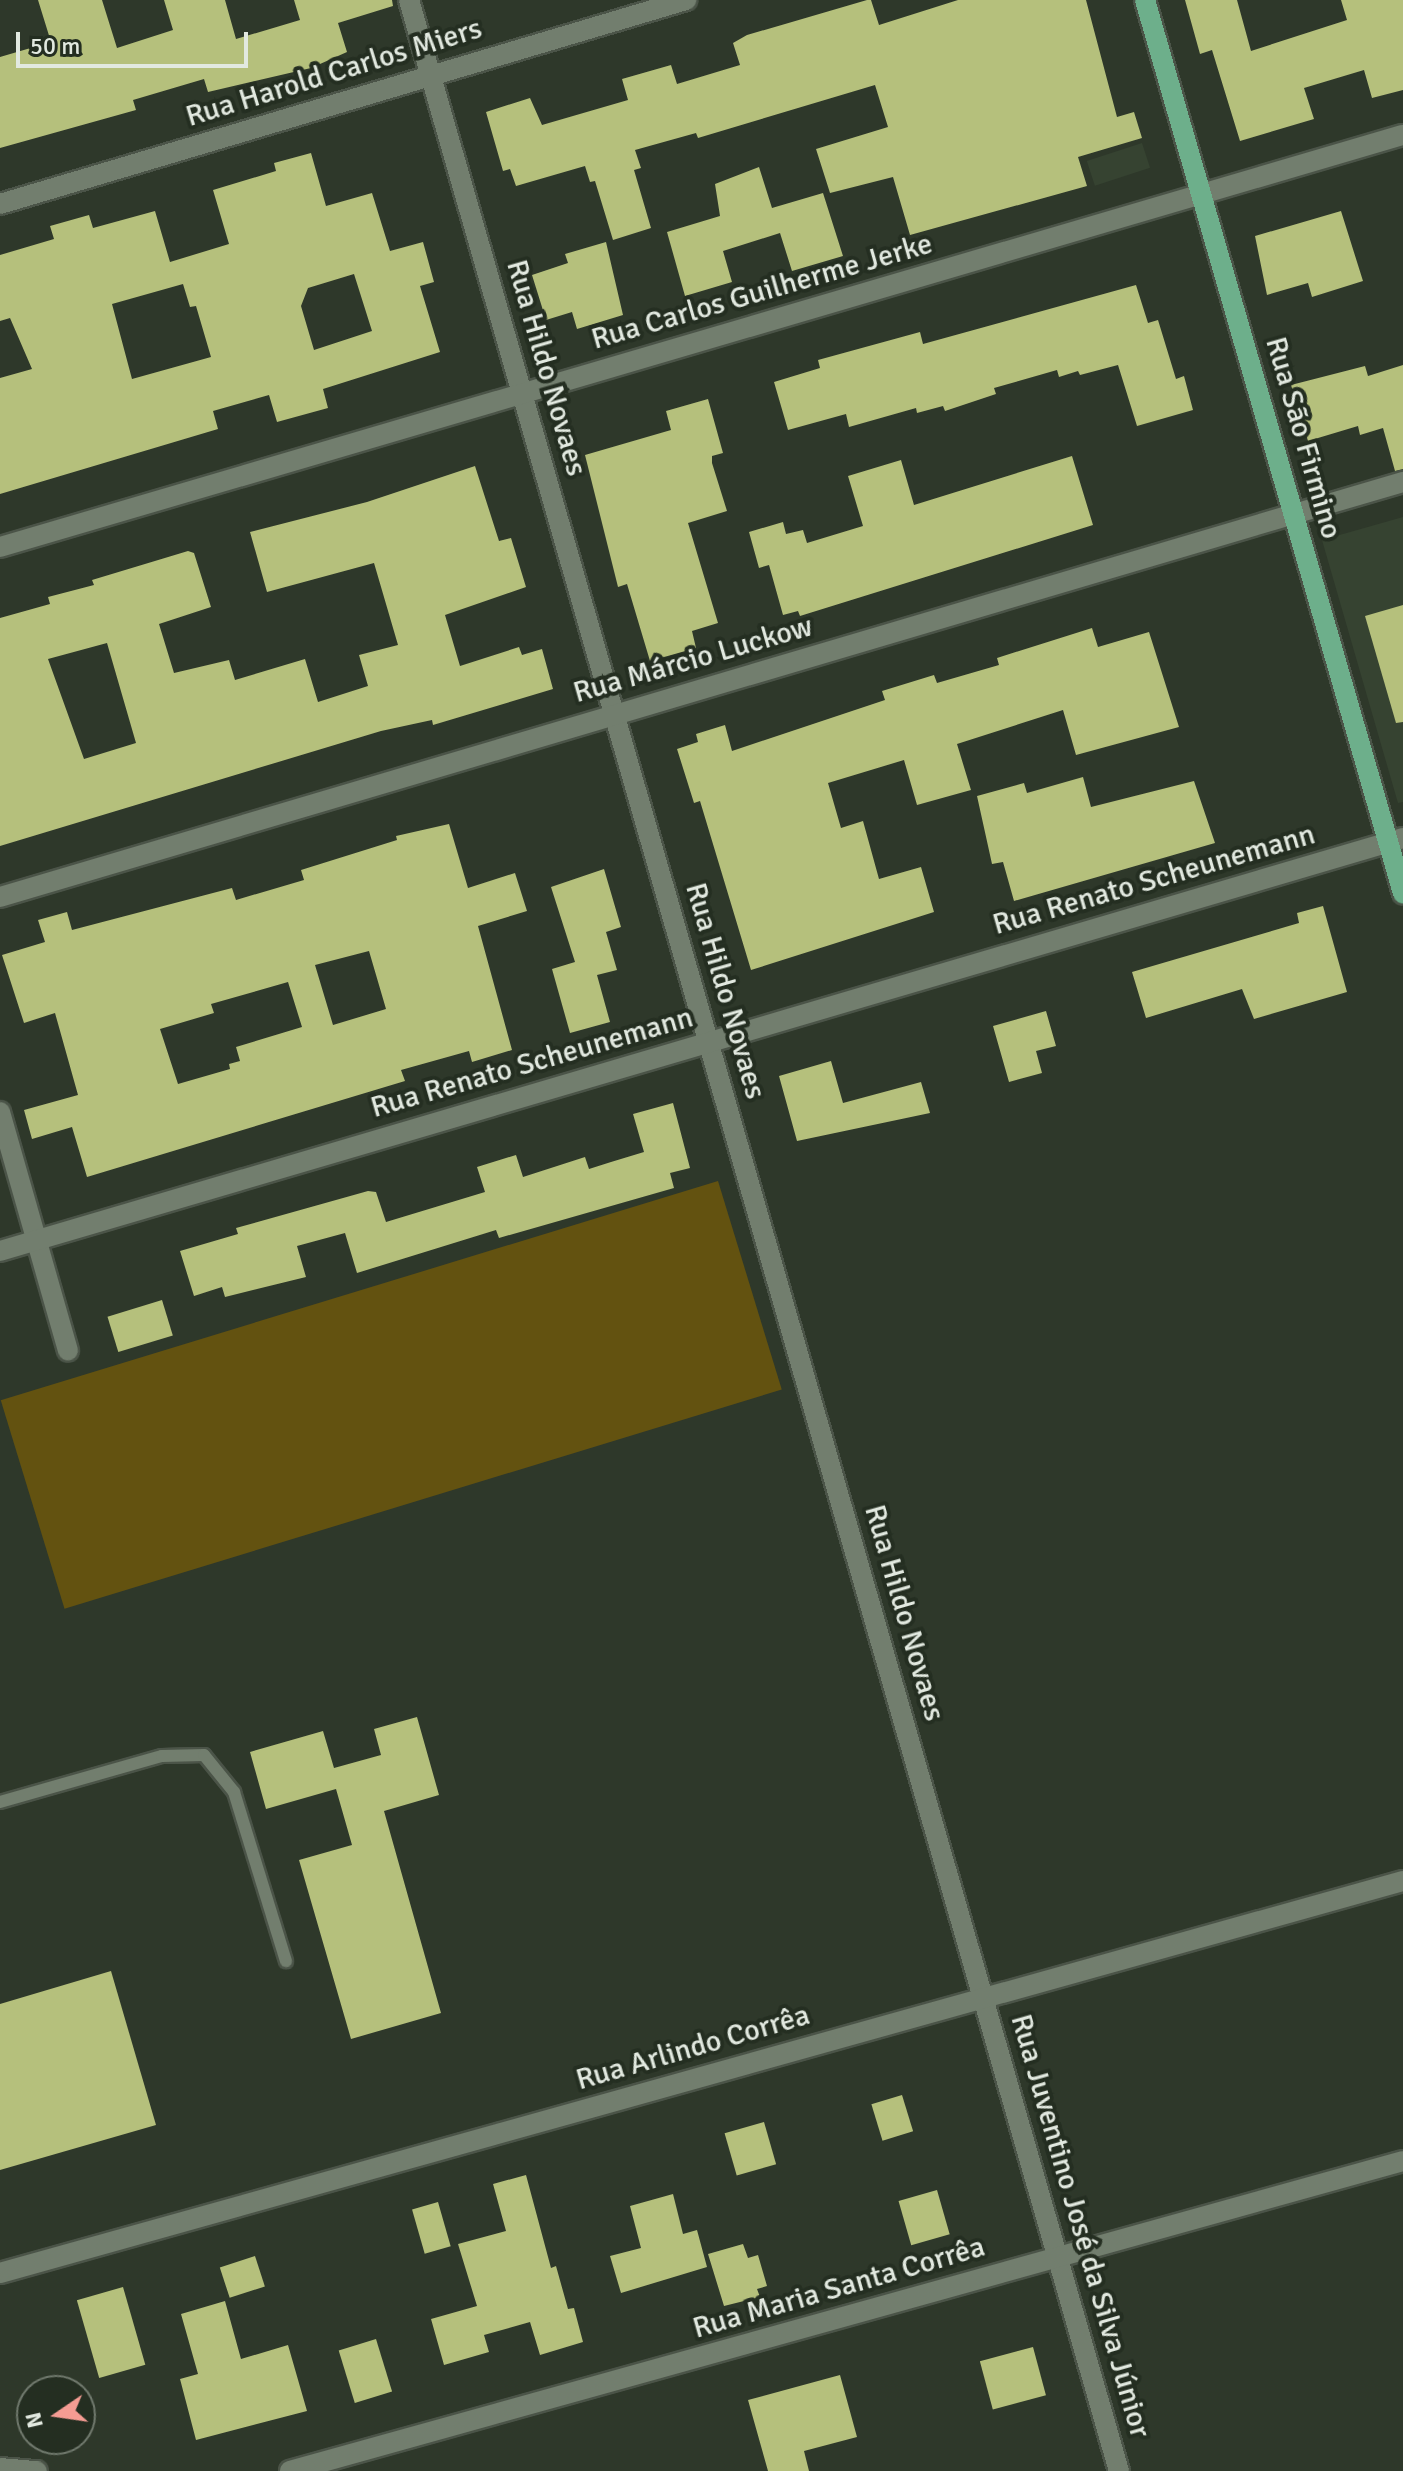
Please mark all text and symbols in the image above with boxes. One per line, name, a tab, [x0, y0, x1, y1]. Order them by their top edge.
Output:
street label: Rua Harold Carlos Miers	[182, 11, 486, 135]
scale bar	[20, 16, 252, 66]
text: 50 m	[30, 31, 80, 61]
street label: Rua Carlos Guilherme Jerke	[587, 226, 937, 358]
street label: Rua Hildo Novaes	[498, 256, 594, 480]
street label: Rua São Firmino	[1257, 333, 1349, 543]
street label: Rua Márcio Luckow	[569, 609, 817, 711]
street label: Rua Renato Scheunemann	[989, 817, 1319, 943]
street label: Rua Hildo Novaes	[677, 879, 773, 1103]
street label: Rua Renato Scheunemann	[367, 1000, 697, 1126]
street label: Rua Hildo Novaes	[856, 1501, 952, 1725]
street label: Rua Arlindo Corrêa	[572, 1997, 814, 2099]
street label: Rua Juventino José da Silva Júnior	[1002, 2010, 1158, 2442]
street label: Rua Maria Santa Corrêa	[689, 2229, 989, 2347]
north arrow	[16, 2375, 96, 2455]
text: N	[19, 2410, 49, 2431]

